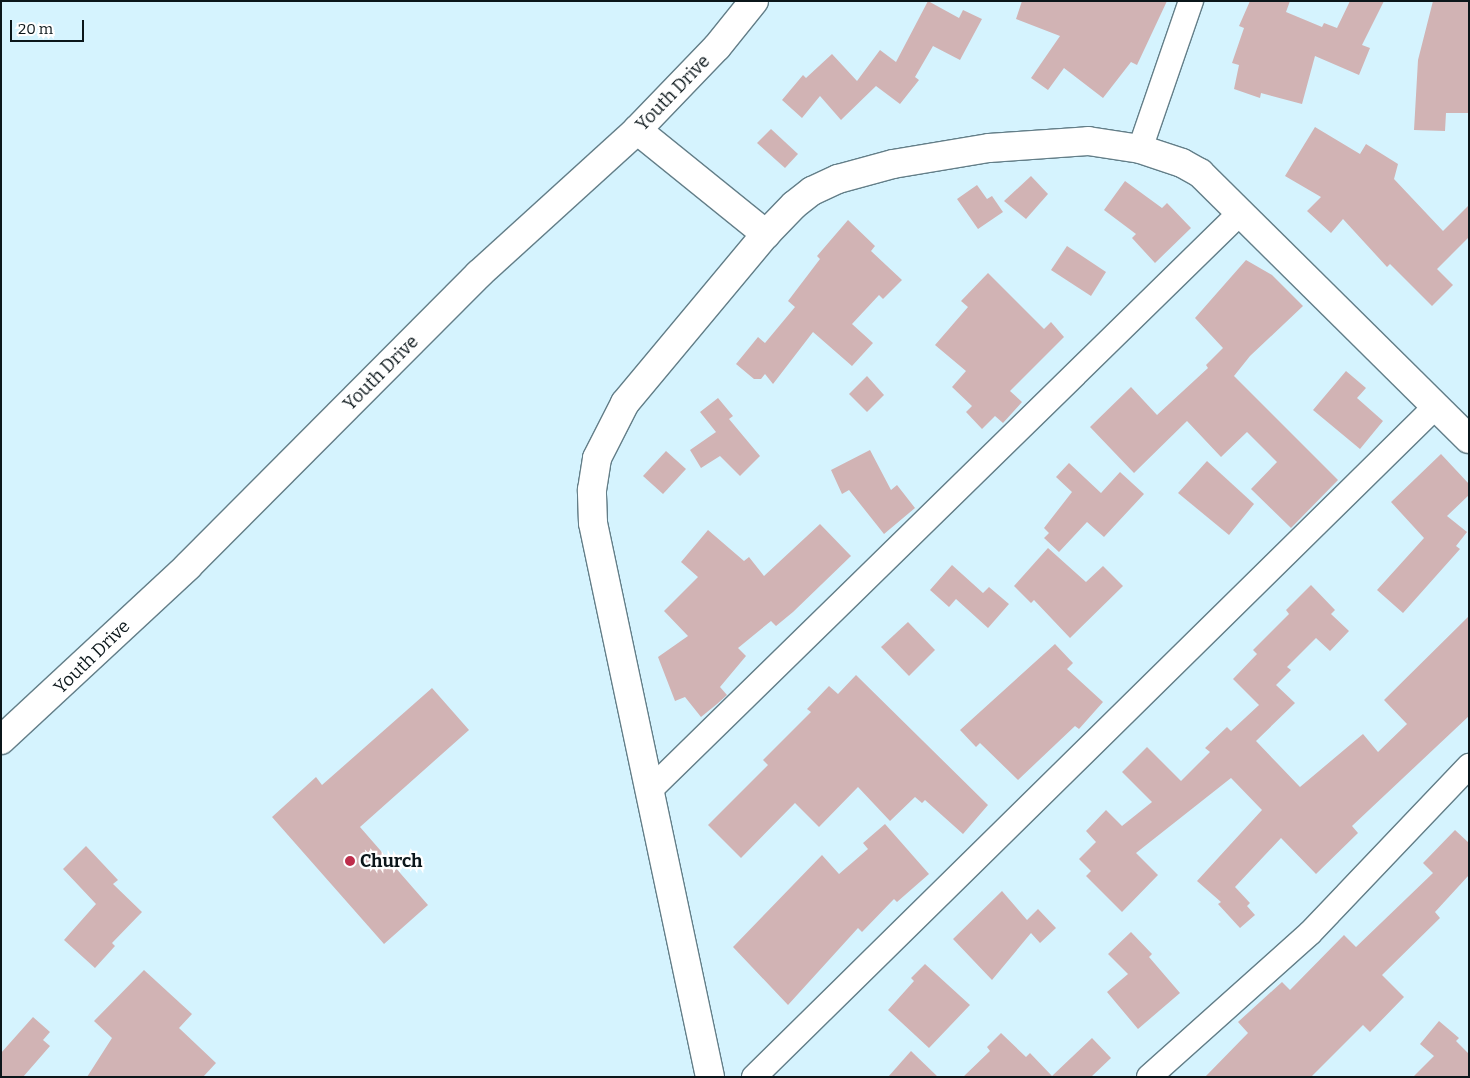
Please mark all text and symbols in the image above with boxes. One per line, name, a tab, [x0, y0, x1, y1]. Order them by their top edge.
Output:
scale bar	[12, 10, 86, 42]
text: 20 m	[18, 20, 53, 38]
street label: Youth Drive	[631, 51, 715, 135]
street label: Youth Drive	[339, 331, 423, 415]
street label: Youth Drive	[50, 615, 134, 699]
place label: Church	[360, 850, 423, 872]
marker: Church	[344, 855, 356, 867]

